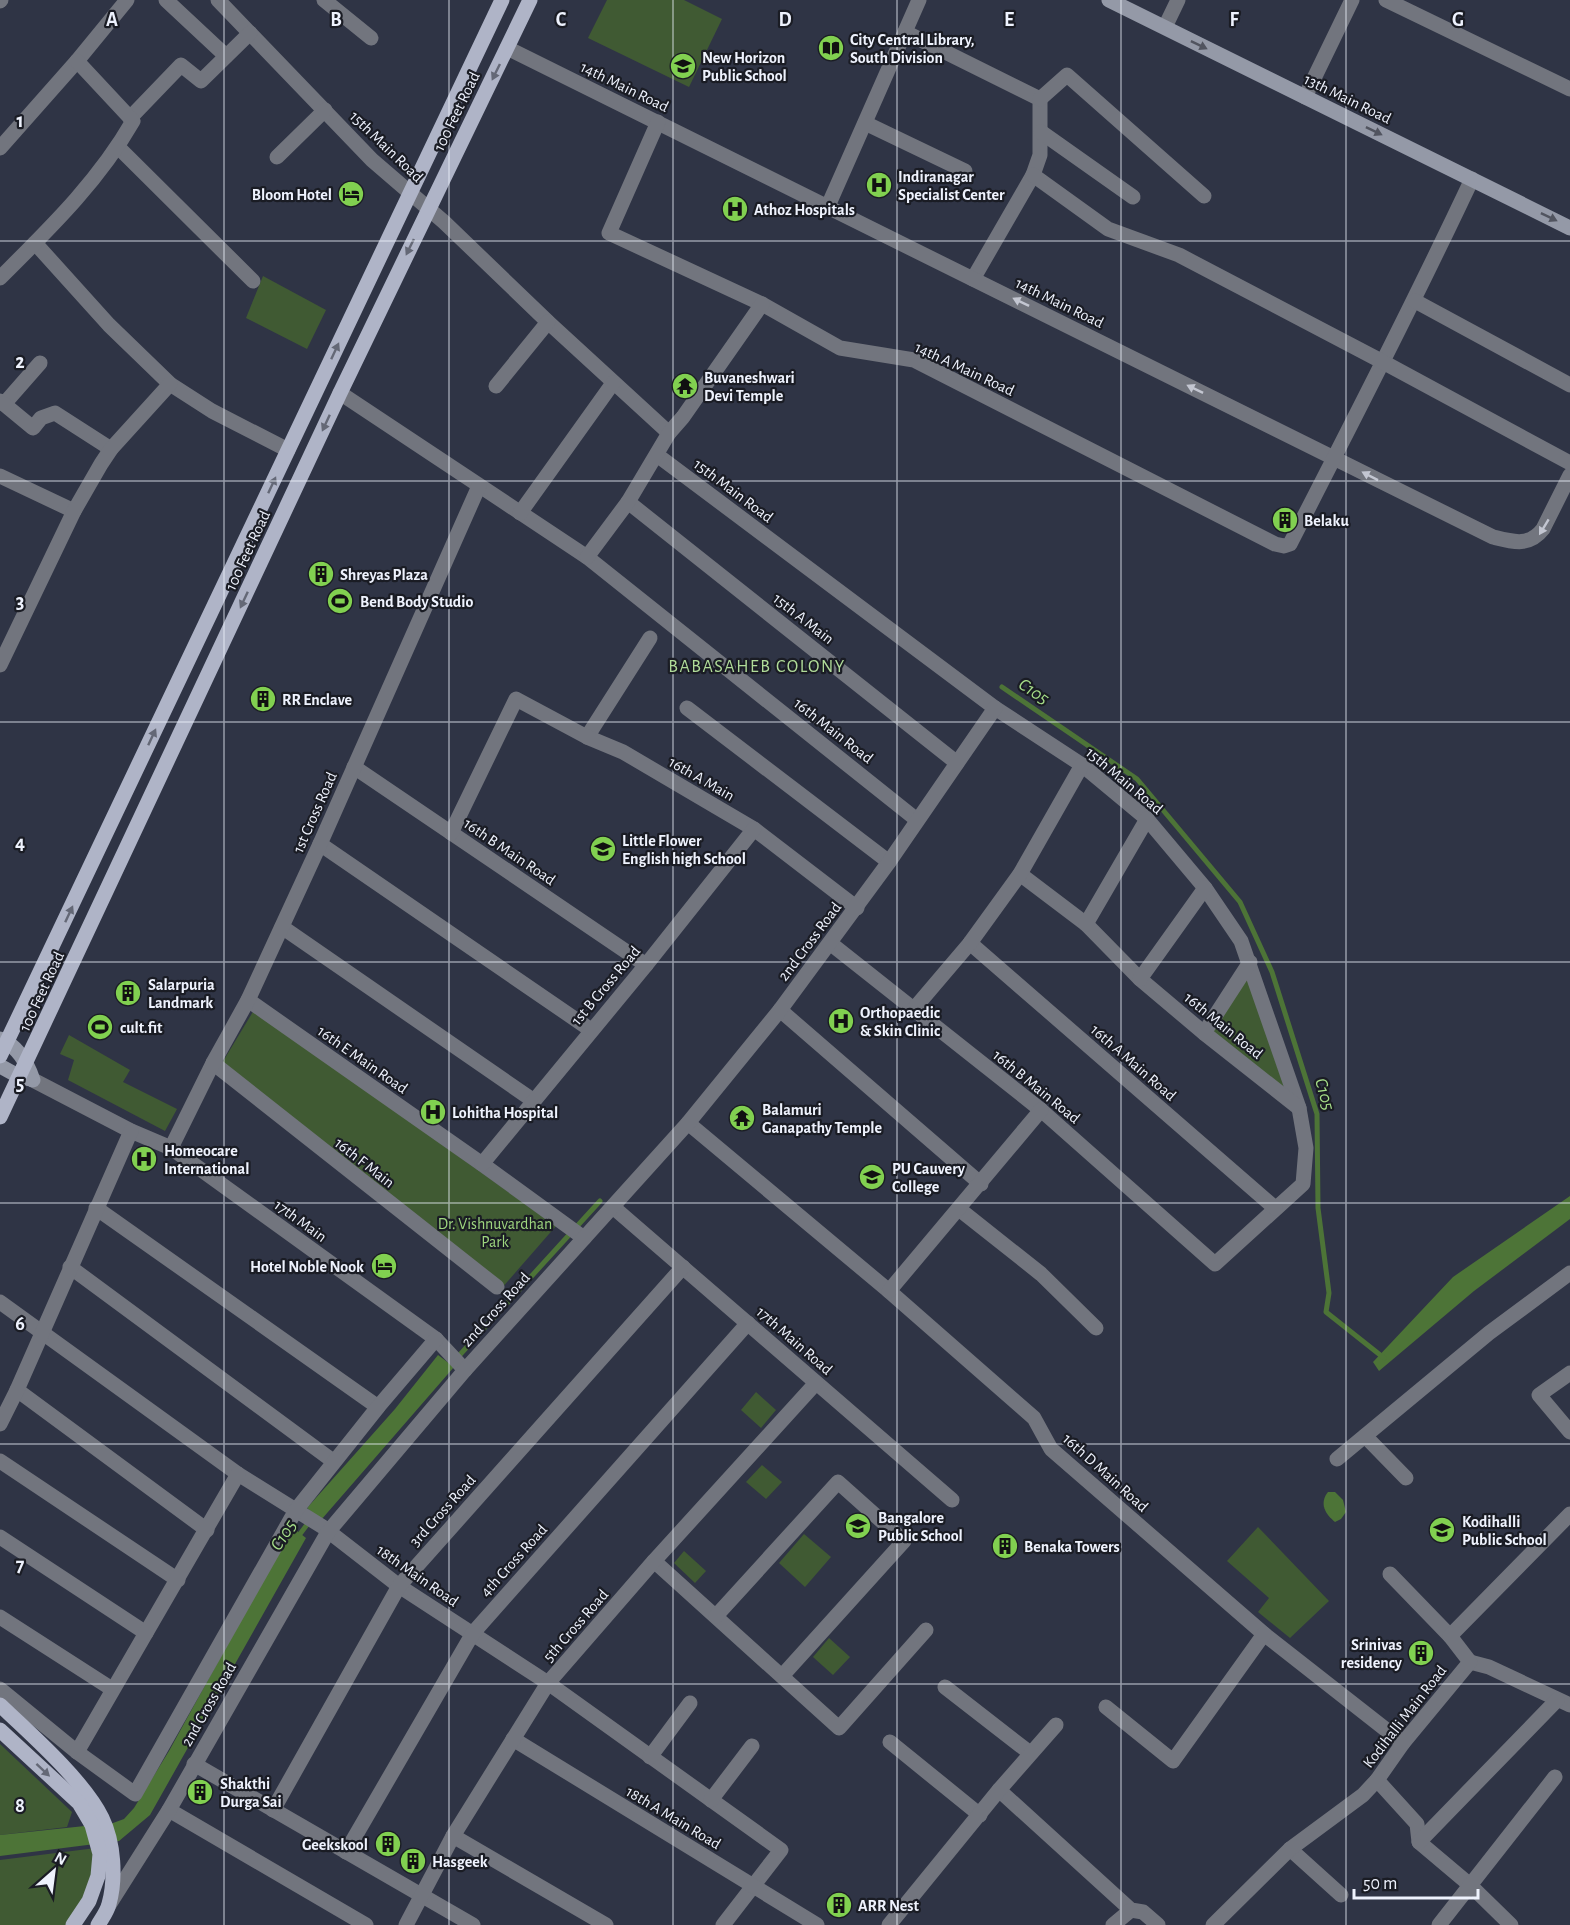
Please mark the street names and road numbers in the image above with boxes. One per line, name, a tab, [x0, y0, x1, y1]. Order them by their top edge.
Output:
street label: 14th Main Road	[578, 59, 671, 115]
street label: 100 Feet Road	[431, 69, 483, 153]
street label: 13th Main Road	[1302, 71, 1394, 127]
street label: 15th Main Road	[347, 108, 426, 185]
street label: 14th Main Road	[1013, 275, 1106, 331]
street label: 14th A Main Road	[912, 339, 1017, 399]
street label: 15th Main Road	[691, 456, 776, 526]
street label: 100 Feet Road	[223, 508, 273, 593]
street label: 15th A Main	[770, 590, 837, 647]
street label: 16th Main Road	[791, 695, 876, 767]
street label: 15th Main Road	[1083, 744, 1166, 817]
street label: 16th A Main	[666, 754, 737, 804]
street label: 1st Cross Road	[290, 770, 340, 855]
street label: 16th B Main Road	[461, 815, 558, 888]
street label: 2nd Cross Road	[775, 899, 844, 984]
street label: 1st B Cross Road	[568, 943, 643, 1028]
street label: 100 Feet Road	[17, 949, 67, 1034]
street label: 16th Main Road	[1181, 989, 1266, 1062]
street label: 16th A Main Road	[1088, 1021, 1179, 1104]
street label: 16th E Main Road	[314, 1023, 410, 1097]
street label: 16th B Main Road	[990, 1047, 1083, 1127]
street label: 16th F Main	[332, 1135, 397, 1191]
street label: 17th Main	[271, 1197, 329, 1245]
street label: 2nd Cross Road	[458, 1269, 533, 1350]
street label: 17th Main Road	[753, 1304, 835, 1378]
street label: 16th D Main Road	[1060, 1430, 1151, 1515]
street label: 3rd Cross Road	[407, 1472, 479, 1549]
street label: 4th Cross Road	[477, 1521, 550, 1600]
street label: 18th Main Road	[374, 1542, 461, 1610]
street label: 5th Cross Road	[540, 1586, 611, 1665]
street label: 2nd Cross Road	[178, 1660, 239, 1749]
street label: Kodihalli Main Road	[1360, 1662, 1450, 1771]
street label: 18th A Main Road	[623, 1783, 724, 1852]

